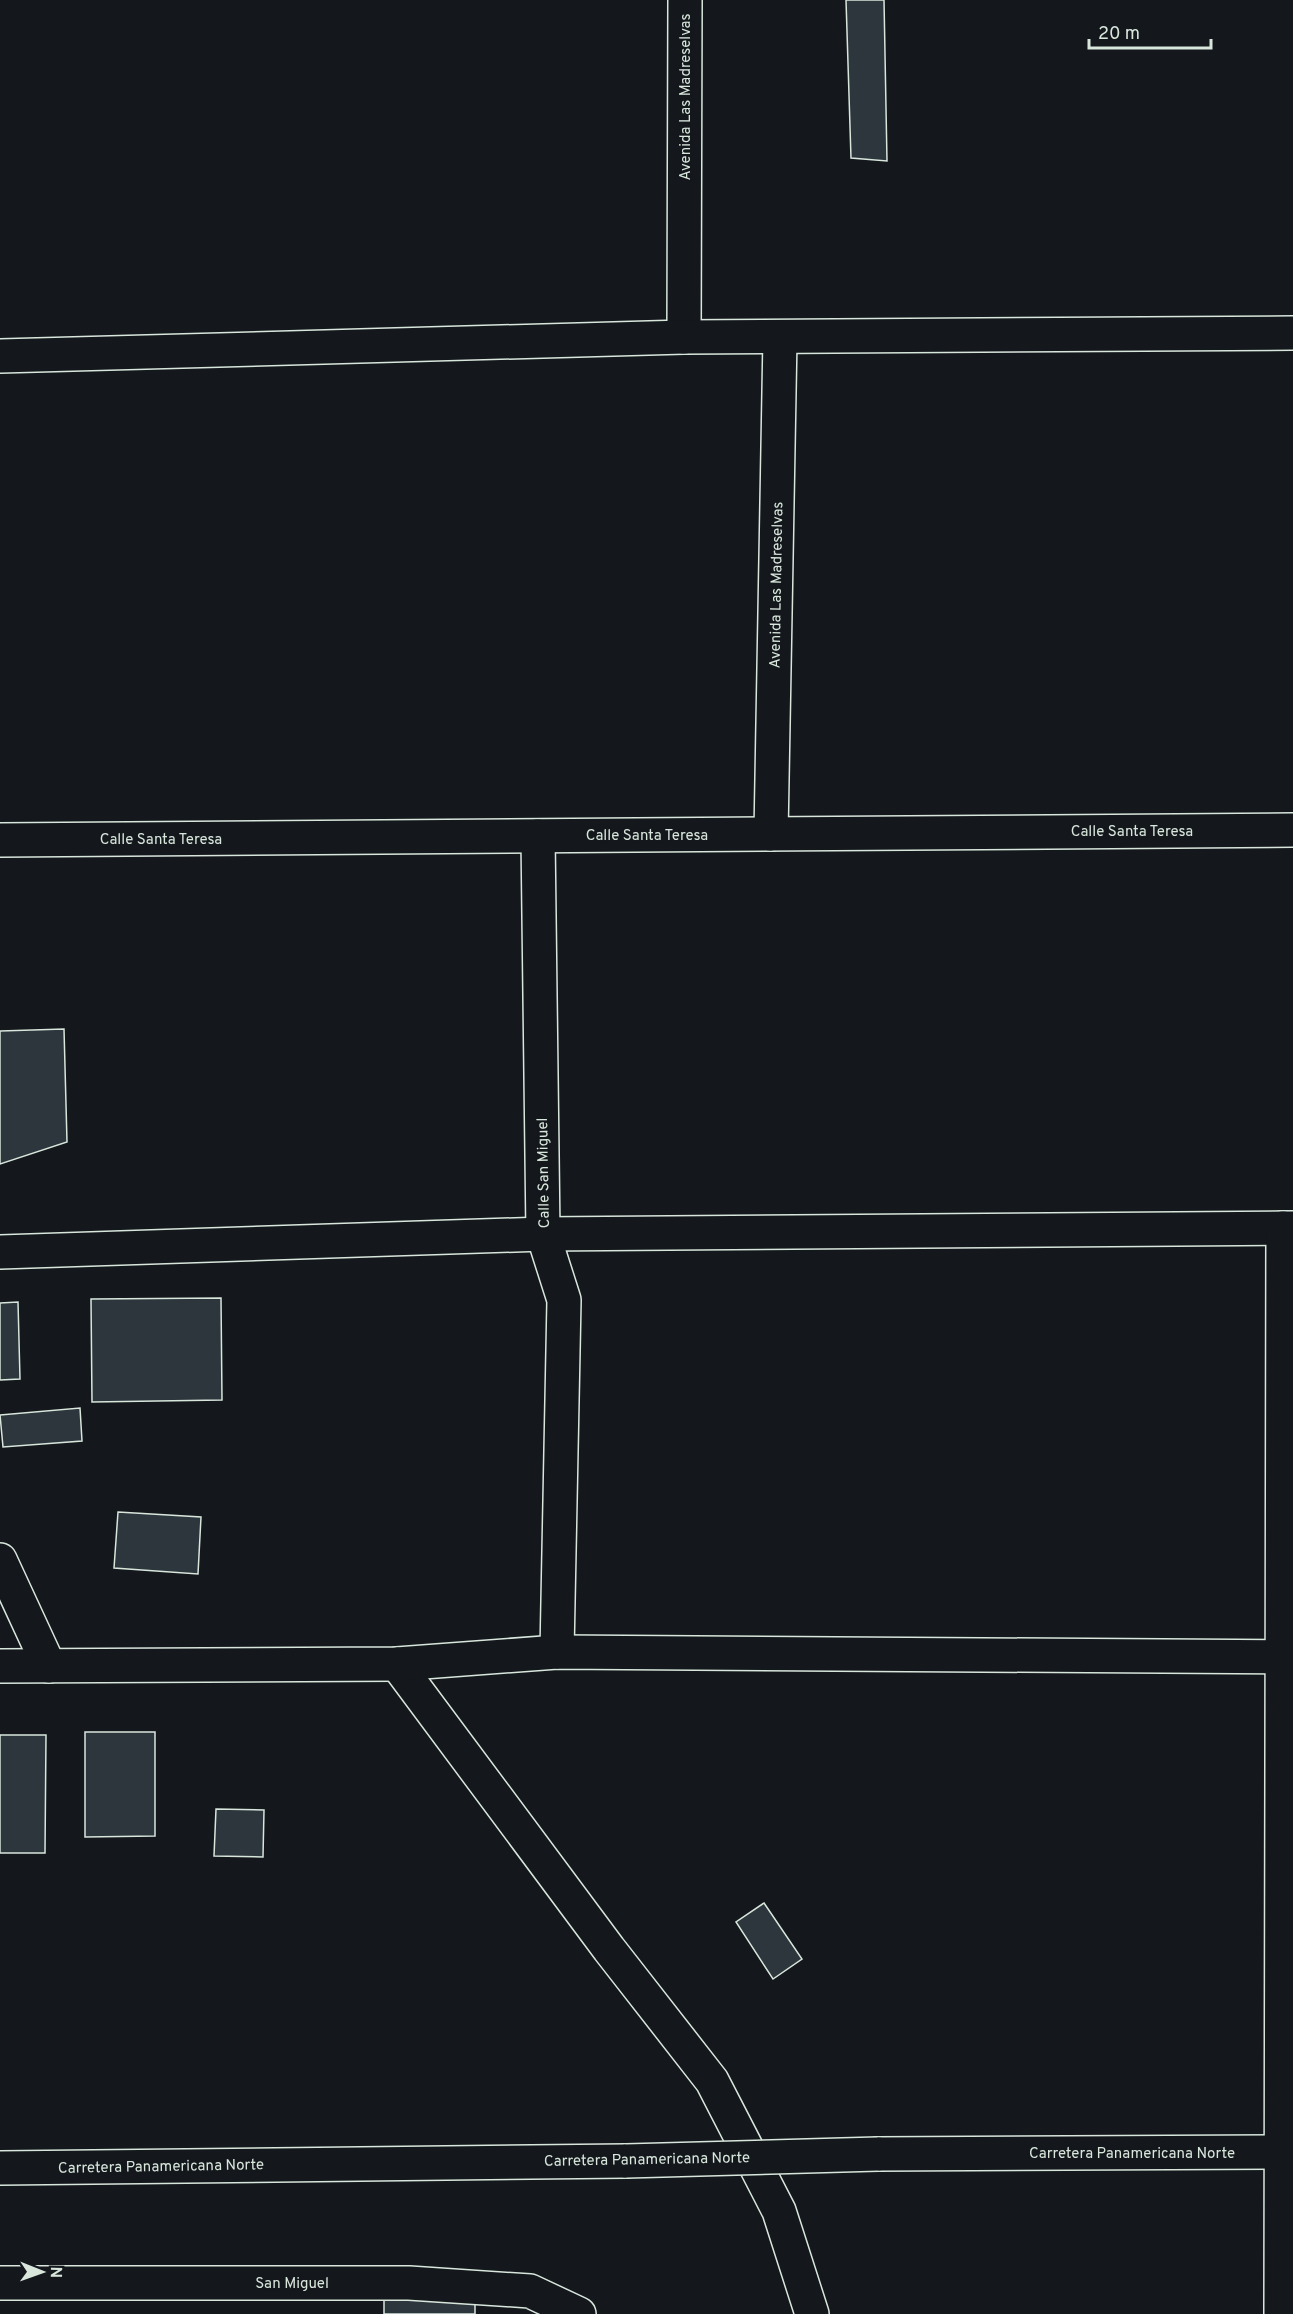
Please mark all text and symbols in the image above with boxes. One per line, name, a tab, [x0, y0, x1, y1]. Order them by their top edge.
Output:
scale bar	[1089, 12, 1210, 50]
street label: Avenida Las Madreselvas	[677, 14, 696, 180]
text: 20 m	[1098, 23, 1140, 46]
street label: Avenida Las Madreselvas	[767, 501, 788, 669]
street label: Calle Santa Teresa	[1071, 823, 1193, 842]
street label: Calle Santa Teresa	[586, 827, 708, 846]
street label: Calle Santa Teresa	[100, 831, 222, 850]
street label: Calle San Miguel	[534, 1117, 555, 1229]
street label: Carretera Panamericana Norte	[1029, 2145, 1235, 2164]
street label: Carretera Panamericana Norte	[544, 2149, 750, 2172]
street label: Carretera Panamericana Norte	[58, 2156, 264, 2179]
north arrow	[12, 2242, 72, 2302]
text: N	[45, 2266, 65, 2278]
street label: San Miguel	[255, 2275, 329, 2294]

